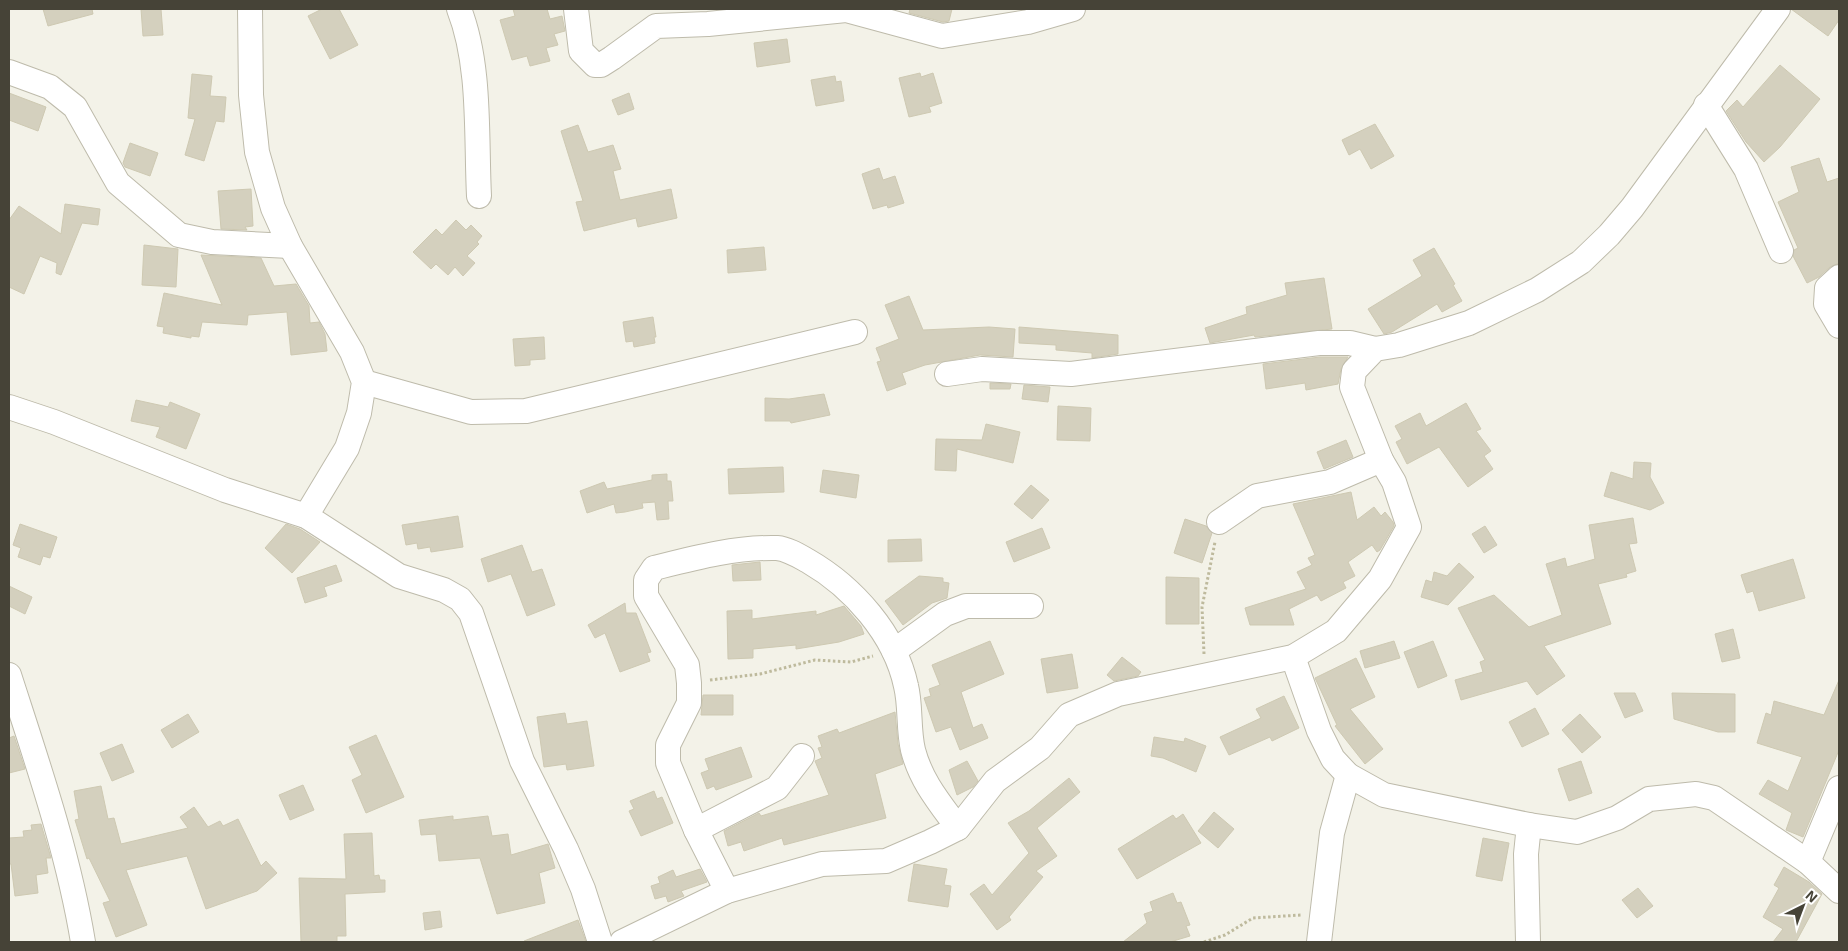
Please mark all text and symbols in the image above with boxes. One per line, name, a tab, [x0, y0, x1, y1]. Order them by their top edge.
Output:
north arrow	[1778, 881, 1828, 931]
text: N	[1803, 886, 1821, 906]

